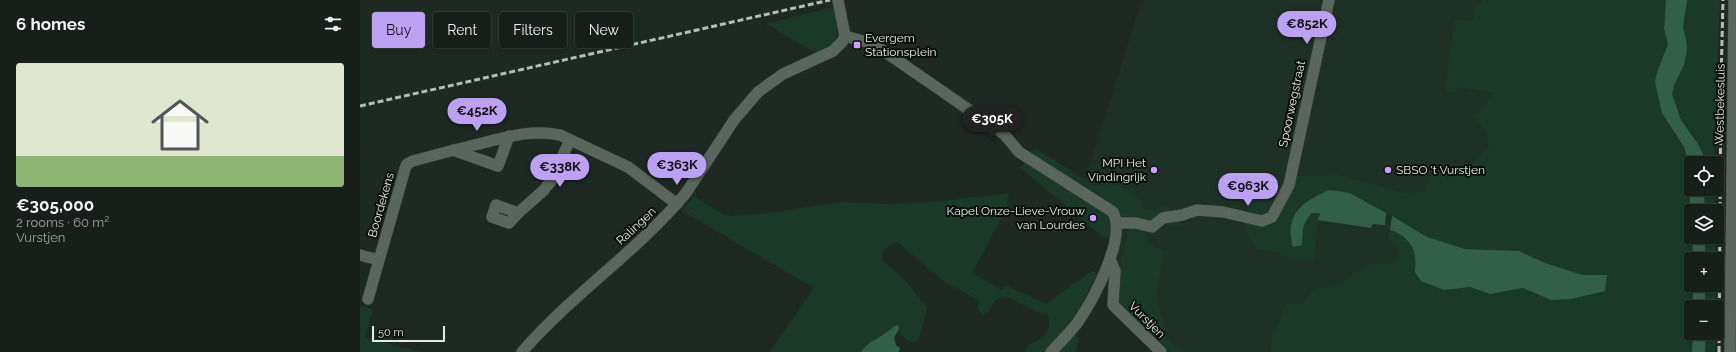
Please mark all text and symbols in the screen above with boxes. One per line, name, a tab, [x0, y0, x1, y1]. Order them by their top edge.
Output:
pin: €852K	[1279, 11, 1335, 45]
chip: Buy	[372, 12, 425, 48]
chip: Rent	[433, 12, 491, 48]
chip: Filters	[499, 12, 567, 48]
chip: New	[575, 12, 633, 48]
icon: filters	[322, 13, 344, 35]
text: 6 homes	[16, 14, 85, 34]
text: €852K	[1286, 16, 1328, 31]
place label: Evergem Stationsplein	[865, 31, 937, 59]
marker: Evergem Stationsplein	[852, 40, 862, 50]
street label: Spoorwegstraat	[1276, 59, 1308, 149]
street label: Westbekesluis	[1712, 63, 1728, 144]
icon: home	[144, 89, 216, 161]
pin: €452K	[449, 98, 505, 132]
text: €452K	[456, 103, 498, 118]
pin: €305K	[964, 106, 1020, 140]
text: €305K	[971, 111, 1013, 126]
pin: €363K	[649, 152, 705, 186]
pin: €338K	[532, 154, 588, 188]
place label: MPI Het Vindingrijk	[1088, 156, 1147, 184]
map controls	[1684, 156, 1724, 340]
button: locate	[1684, 156, 1724, 196]
text: €363K	[656, 157, 698, 172]
text: €338K	[539, 159, 581, 174]
place label: SBSO 't Vurstjen	[1396, 163, 1485, 177]
marker: MPI Het Vindingrijk	[1149, 165, 1159, 175]
marker: SBSO 't Vurstjen	[1383, 165, 1393, 175]
street label: Boordekens	[365, 171, 397, 239]
pin: €963K	[1220, 173, 1276, 207]
text: €963K	[1227, 178, 1269, 193]
text: €305,000	[16, 195, 94, 215]
street label: Ralingen	[613, 204, 659, 248]
place label: Kapel Onze-Lieve-Vrouw van Lourdes	[946, 204, 1085, 232]
button: layers	[1684, 204, 1724, 244]
marker: Kapel Onze-Lieve-Vrouw van Lourdes	[1088, 213, 1098, 223]
text: 2 rooms · 60 m²	[16, 215, 109, 230]
text: Vurstjen	[16, 230, 65, 245]
button: +	[1684, 252, 1724, 292]
street label: Vurstjen	[1126, 299, 1168, 341]
button: −	[1684, 300, 1724, 340]
scale bar	[372, 324, 445, 343]
text: 50 m	[378, 326, 404, 339]

